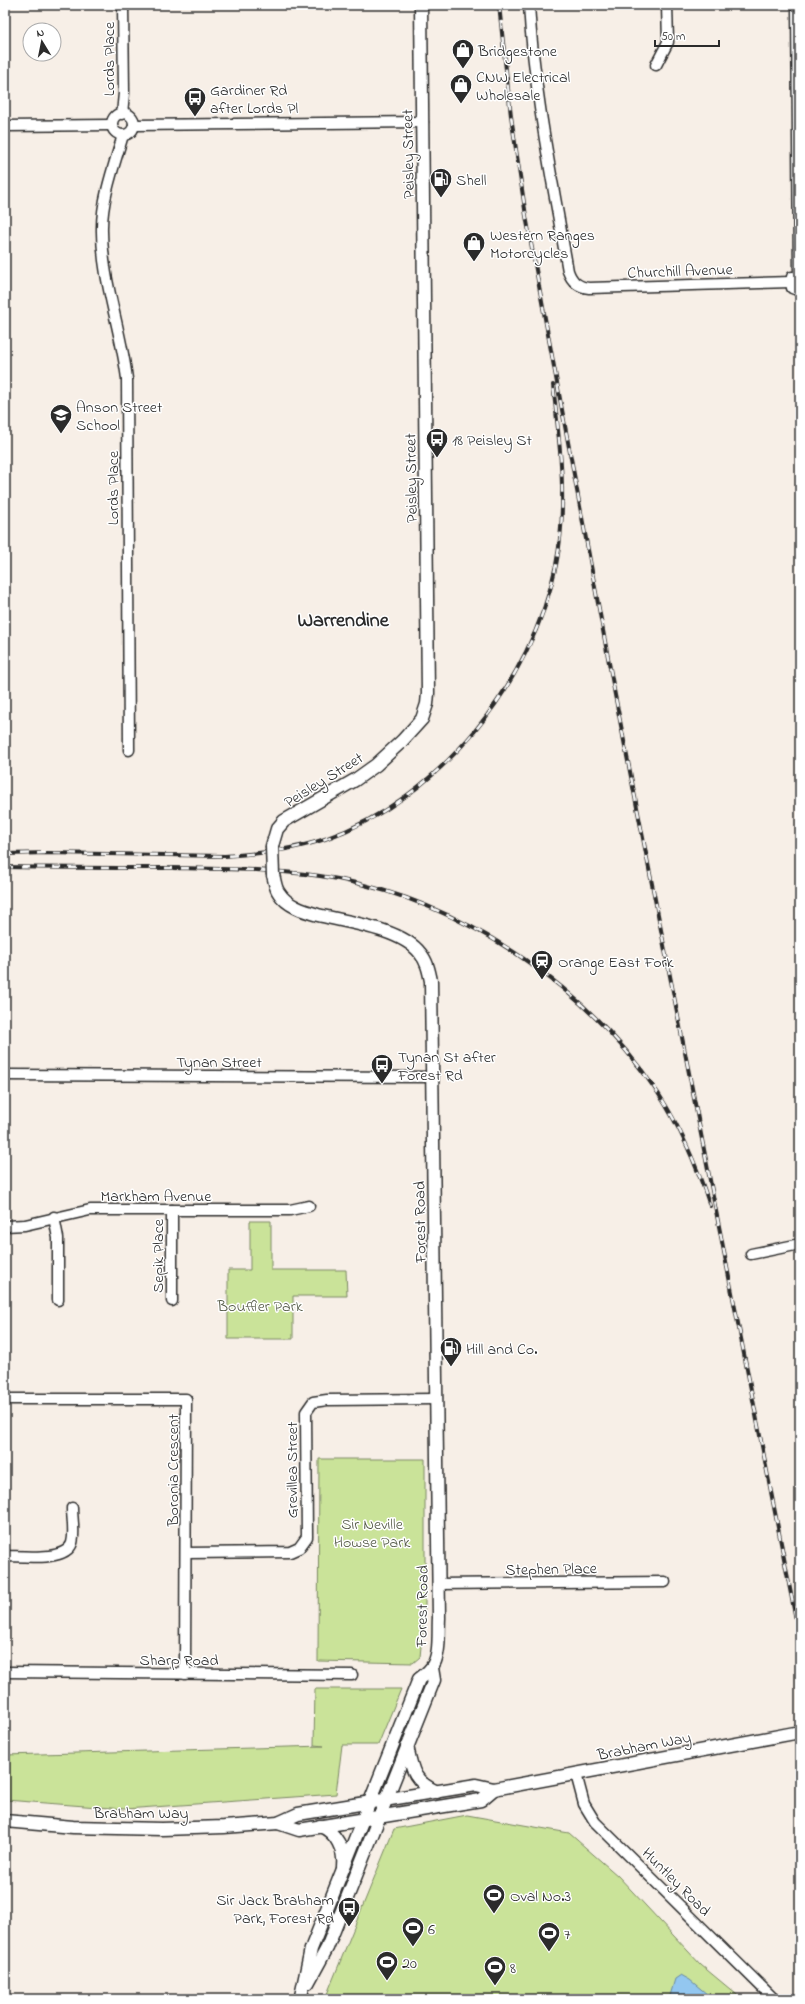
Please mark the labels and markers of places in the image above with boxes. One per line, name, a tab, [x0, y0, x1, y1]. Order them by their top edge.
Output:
shop icon: Bridgestone	[450, 37, 476, 70]
place label: Bridgestone	[477, 40, 558, 64]
place label: CNW Electrical Wholesale	[476, 66, 571, 108]
shop icon: CNW Electrical Wholesale	[448, 72, 474, 105]
place label: Gardiner Rd after Lords Pl	[210, 79, 299, 121]
bus stop icon: Gardiner Rd after Lords Pl	[182, 85, 208, 118]
fuel station icon: Shell	[428, 166, 454, 199]
place label: Shell	[456, 169, 487, 193]
place label: Western Ranges Motorcycles	[490, 224, 595, 266]
shop icon: Western Ranges Motorcycles	[461, 230, 487, 263]
place label: Anson Street School	[76, 396, 163, 438]
school or university icon: Anson Street School	[48, 402, 74, 435]
bus stop icon: 18 Peisley St	[424, 426, 450, 459]
place label: 18 Peisley St	[452, 429, 533, 453]
station icon: Orange East Fork	[529, 948, 555, 981]
place label: Orange East Fork	[558, 951, 674, 975]
place label: Tynan St after Forest Rd	[397, 1046, 496, 1088]
bus stop icon: Tynan St after Forest Rd	[369, 1052, 395, 1085]
fuel station icon: Hill and Co.	[438, 1335, 464, 1368]
place label: Hill and Co.	[466, 1338, 537, 1362]
sports icon: Oval No.3	[481, 1882, 507, 1915]
place label: Oval No.3	[510, 1885, 571, 1909]
place label: Sir Jack Brabham Park, Forest Rd	[216, 1889, 334, 1931]
bus stop icon: Sir Jack Brabham Park, Forest Rd	[336, 1895, 362, 1928]
sports icon: 6	[400, 1915, 426, 1948]
place label: 6	[428, 1918, 435, 1942]
sports icon: 7	[536, 1920, 562, 1953]
place label: 7	[564, 1923, 571, 1947]
sports icon: 20	[374, 1949, 400, 1982]
place label: 20	[402, 1952, 417, 1976]
sports icon: 8	[482, 1954, 508, 1987]
place label: 8	[510, 1957, 516, 1981]

